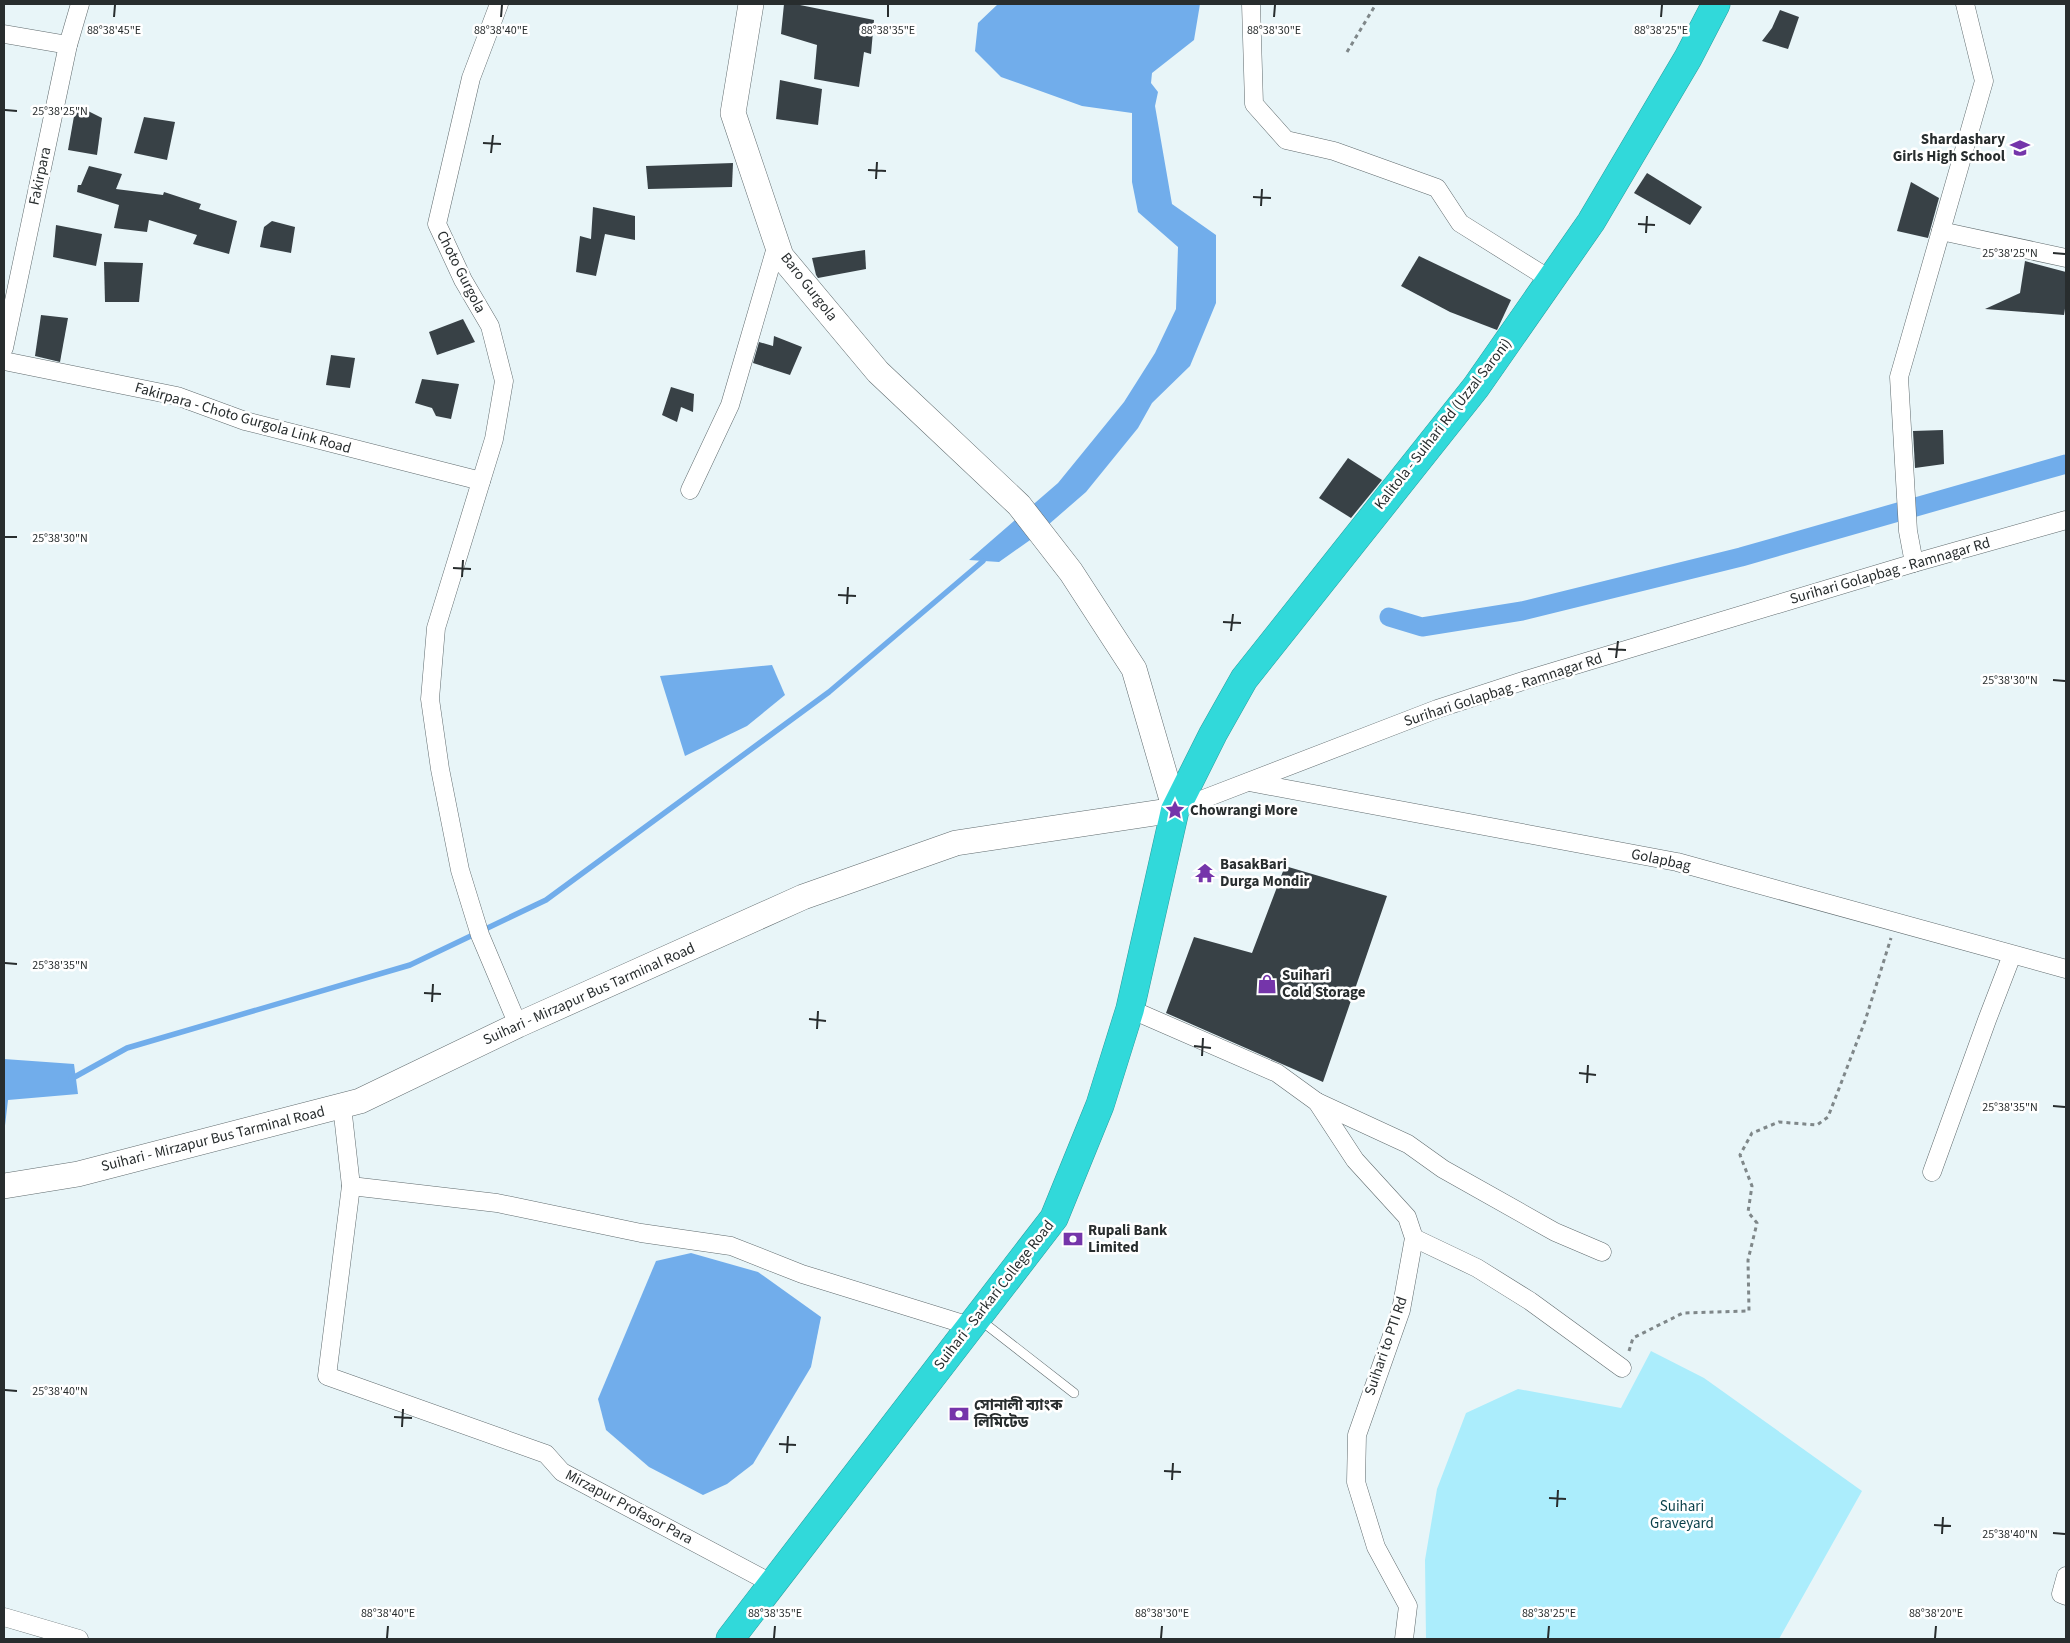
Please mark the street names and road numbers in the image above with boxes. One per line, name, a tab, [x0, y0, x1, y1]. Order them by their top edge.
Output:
street label: Fakirpara	[24, 145, 56, 207]
street label: Choto Gurgola	[431, 227, 491, 317]
street label: Baro Gurgola	[776, 248, 842, 326]
street label: Kalitola - Suihari Rd (Uzzal Saroni)	[1369, 334, 1517, 514]
street label: Fakirpara - Choto Gurgola Link Road	[132, 377, 354, 459]
street label: Surihari Golapbag - Ramnagar Rd	[1787, 532, 1993, 610]
street label: Surihari Golapbag - Ramnagar Rd	[1401, 648, 1605, 732]
street label: Golapbag	[1629, 843, 1693, 877]
street label: Suihari - Mirzapur Bus Tarminal Road	[480, 938, 698, 1050]
street label: Suihari - Mirzapur Bus Tarminal Road	[99, 1101, 327, 1177]
street label: Suihari - Sarkari College Road	[929, 1216, 1059, 1374]
street label: Suihari to PTI Rd	[1359, 1294, 1413, 1398]
street label: Mirzapur Profasor Para	[561, 1464, 697, 1550]

